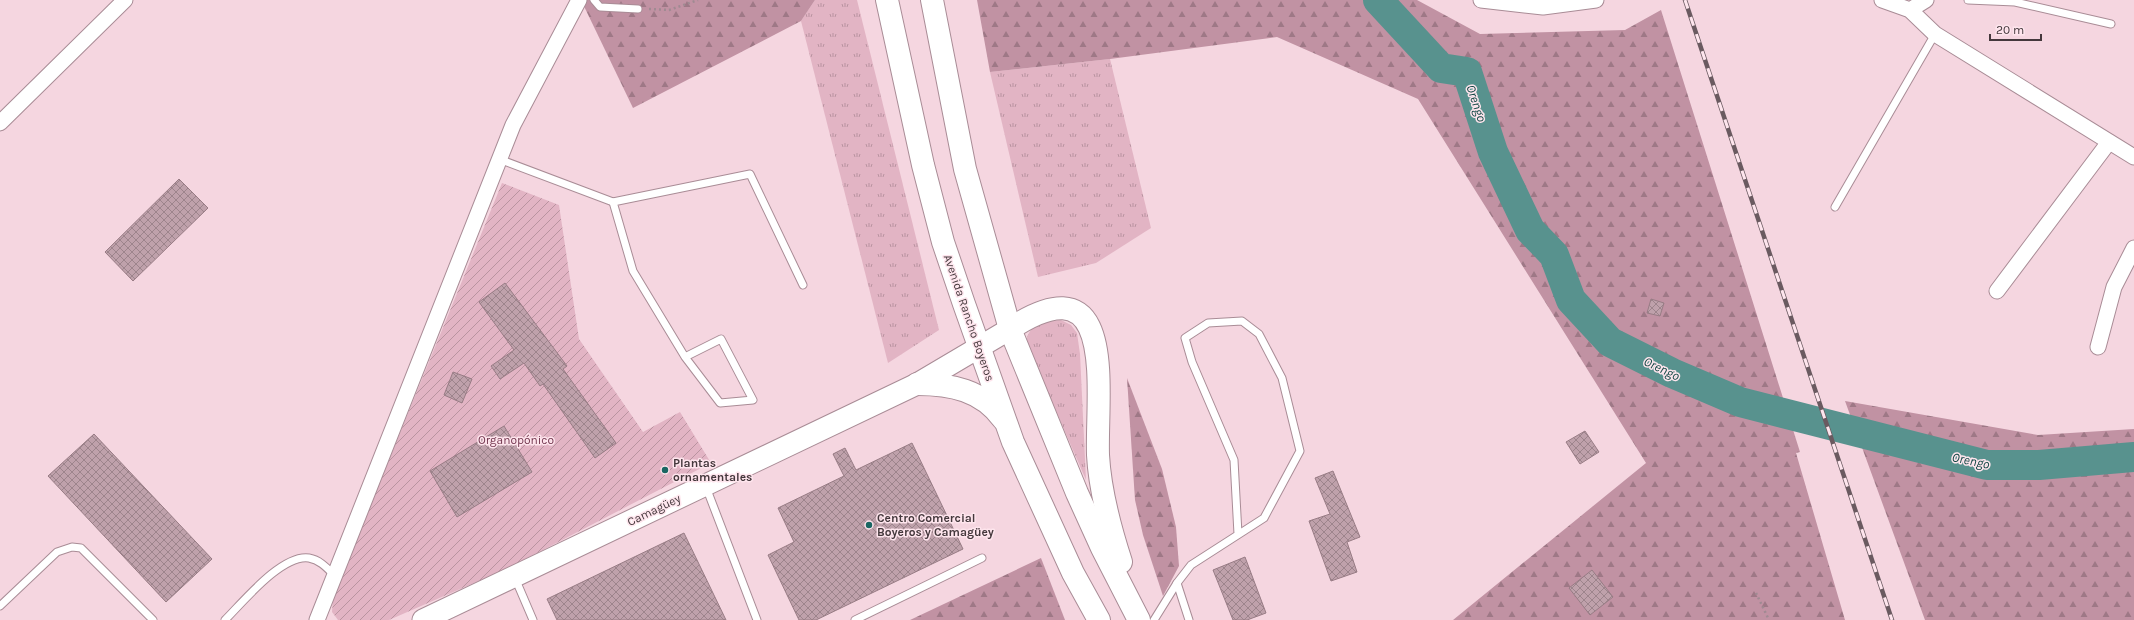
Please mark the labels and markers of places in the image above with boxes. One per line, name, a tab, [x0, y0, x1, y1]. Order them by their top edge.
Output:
place label: Plantas ornamentales	[673, 456, 752, 484]
marker: Plantas ornamentales	[660, 465, 670, 475]
place label: Centro Comercial Boyeros y Camagüey	[877, 511, 994, 539]
marker: Centro Comercial Boyeros y Camagüey	[864, 520, 874, 530]

